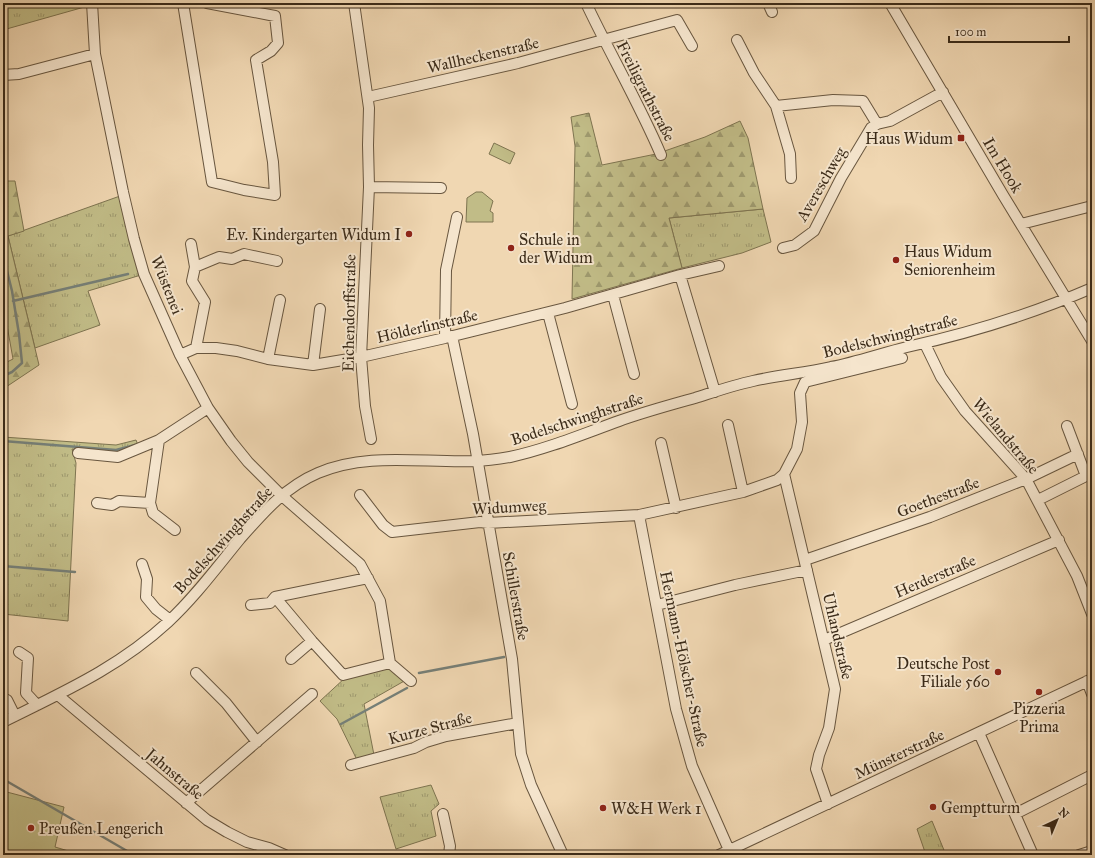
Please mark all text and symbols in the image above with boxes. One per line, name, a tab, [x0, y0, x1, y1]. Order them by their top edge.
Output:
scale bar	[949, 18, 1069, 44]
text: 100 m	[955, 25, 986, 39]
street label: Wallheckenstraße	[425, 33, 541, 77]
street label: Freiligrathstraße	[612, 38, 680, 145]
place label: Haus Widum	[865, 129, 954, 148]
marker: Haus Widum	[956, 133, 966, 143]
street label: Im Hook	[979, 134, 1027, 197]
street label: Avereschweg	[792, 143, 851, 226]
place label: Ev. Kindergarten Widum I	[226, 225, 401, 245]
marker: Ev. Kindergarten Widum I	[404, 229, 414, 239]
place label: Schule in der Widum	[519, 230, 593, 267]
place label: Haus Widum Seniorenheim	[904, 242, 996, 279]
marker: Schule in der Widum	[506, 243, 516, 253]
street label: Wüstenei	[147, 253, 188, 318]
street label: Eichendorffstraße	[338, 254, 360, 372]
marker: Haus Widum Seniorenheim	[891, 255, 901, 265]
street label: Hölderlinstraße	[375, 305, 480, 347]
street label: Bodelschwinghstraße	[821, 310, 960, 363]
street label: Bodelschwinghstraße	[508, 389, 646, 450]
street label: Wielandstraße	[969, 394, 1043, 478]
street label: Goethestraße	[894, 472, 982, 521]
street label: Bodelschwinghstraße	[170, 482, 277, 598]
street label: Widumweg	[472, 496, 547, 519]
street label: Schillerstraße	[499, 550, 533, 642]
street label: Herderstraße	[892, 550, 979, 602]
street label: Hermann-Hölscher-Straße	[656, 569, 712, 749]
street label: Uhlandstraße	[819, 591, 857, 682]
place label: Deutsche Post Filiale 560	[897, 654, 990, 691]
marker: Deutsche Post Filiale 560	[993, 667, 1003, 677]
marker: Pizzeria Prima	[1034, 687, 1044, 697]
place label: Pizzeria Prima	[1013, 699, 1065, 736]
street label: Kurze Straße	[386, 708, 474, 748]
street label: Münsterstraße	[851, 725, 947, 783]
street label: Jahnstraße	[140, 743, 208, 805]
place label: Gemptturm	[941, 798, 1021, 817]
place label: W&H Werk 1	[611, 799, 701, 818]
north arrow	[1037, 800, 1077, 840]
marker: Gemptturm	[928, 802, 938, 812]
marker: W&H Werk 1	[598, 803, 608, 813]
text: N	[1056, 805, 1072, 822]
place label: Preußen Lengerich	[39, 819, 164, 839]
marker: Preußen Lengerich	[26, 823, 36, 833]

